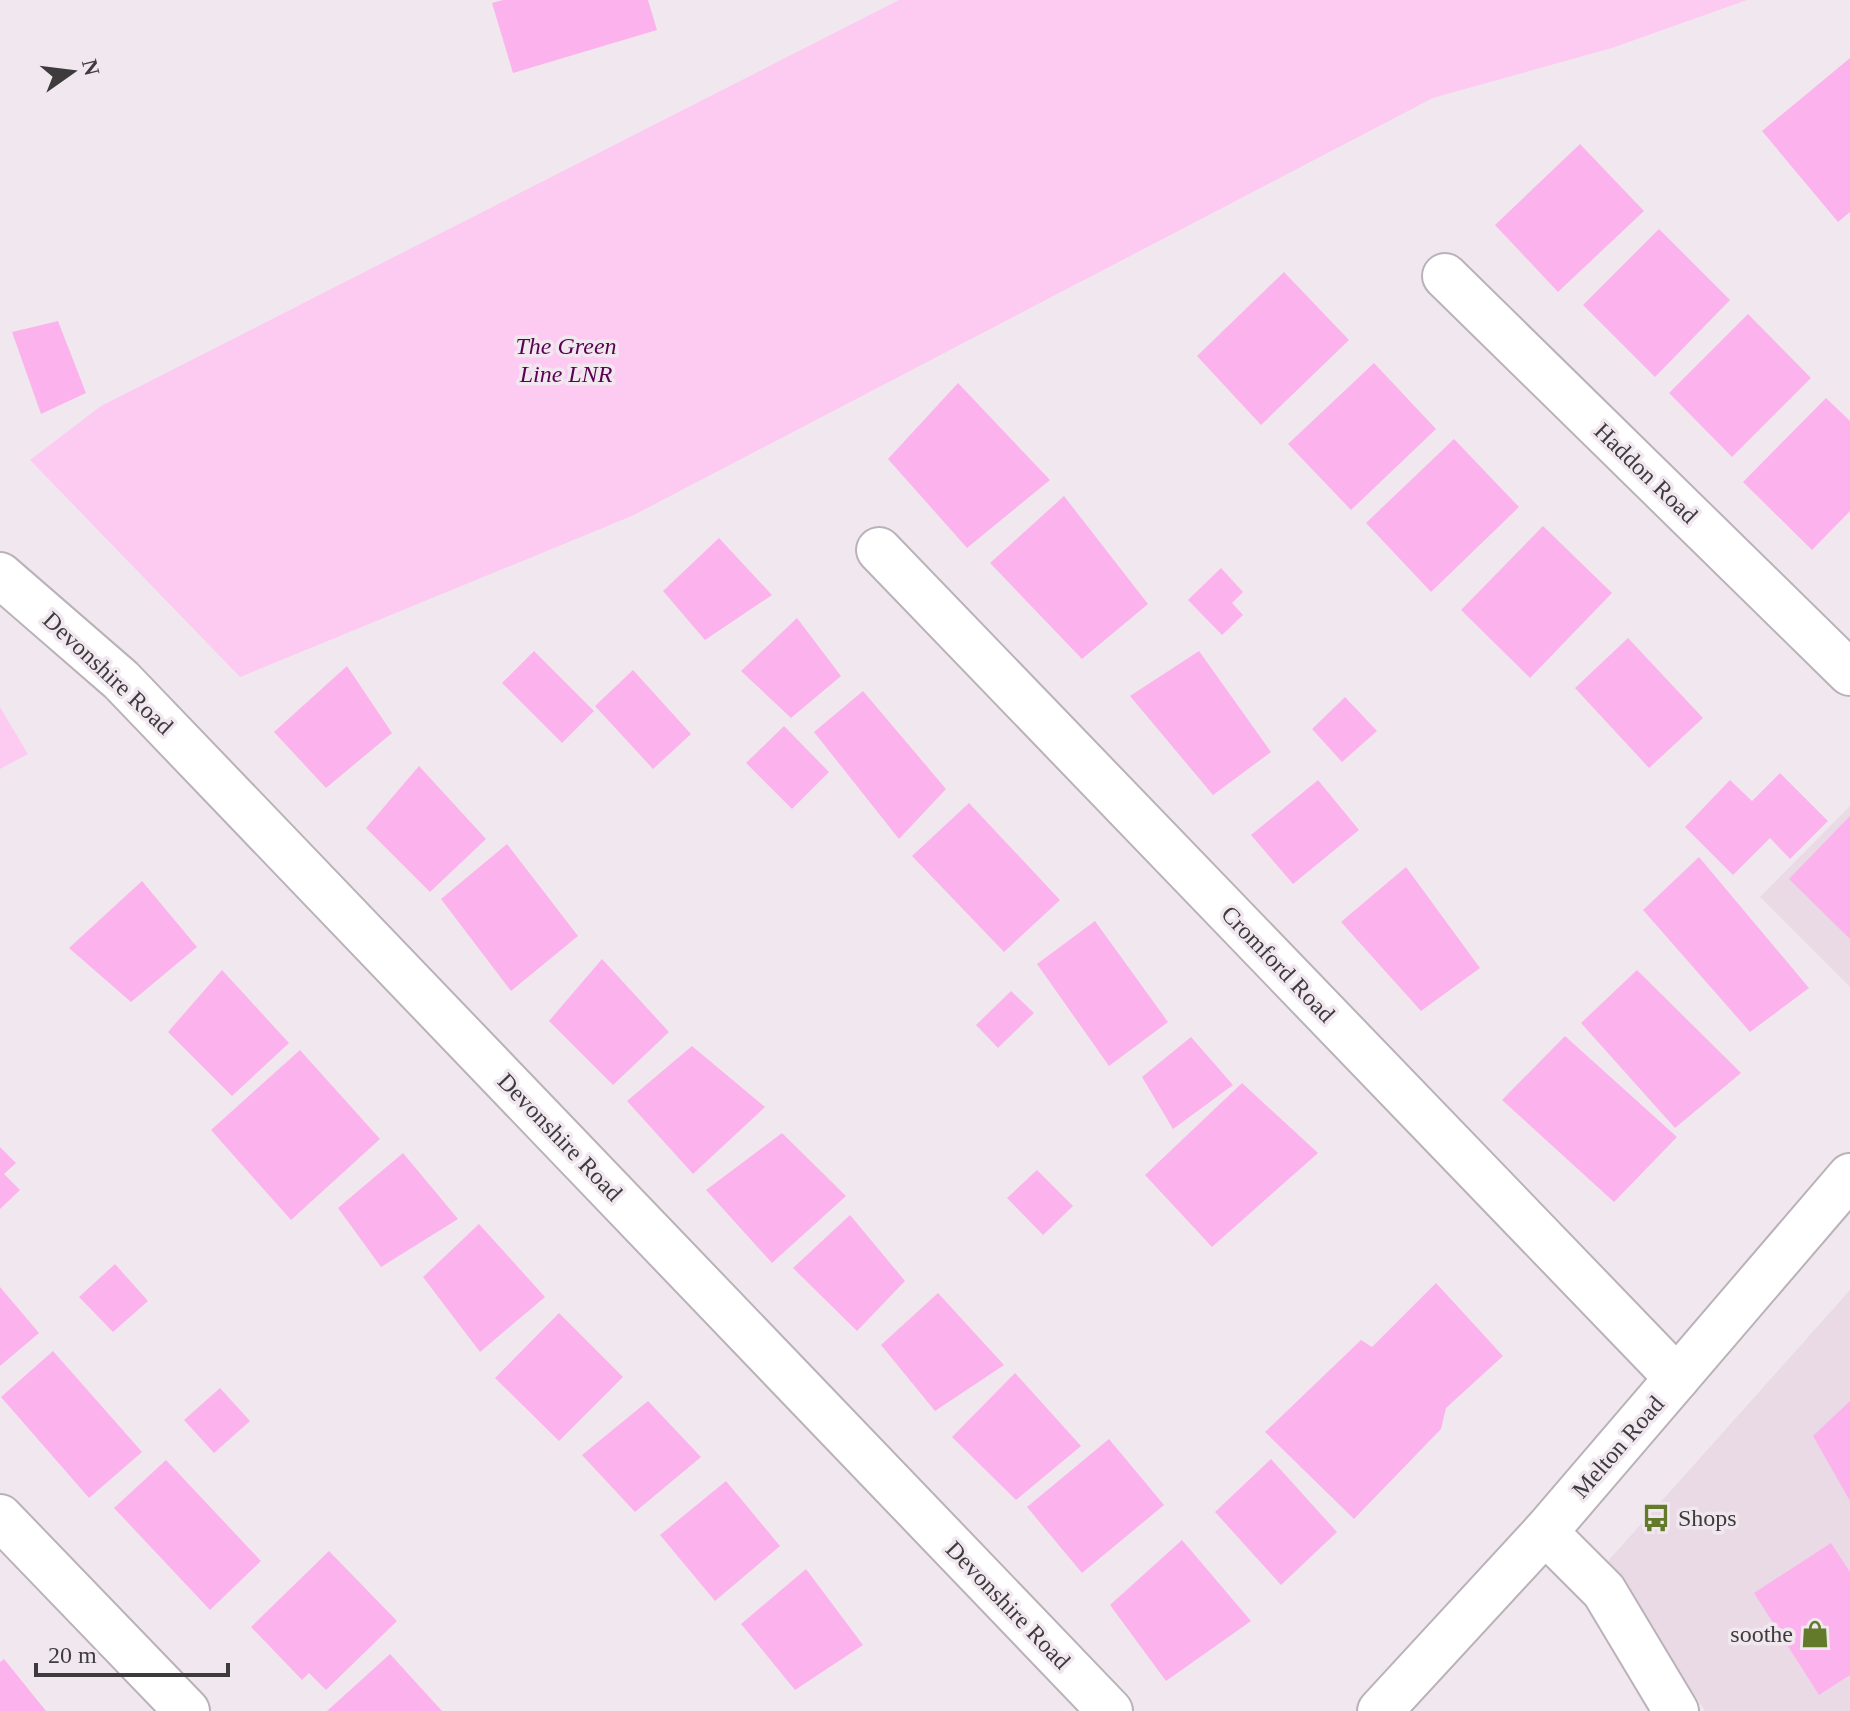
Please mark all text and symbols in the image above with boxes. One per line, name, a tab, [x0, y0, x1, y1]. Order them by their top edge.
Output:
north arrow	[32, 32, 112, 112]
text: N	[77, 57, 105, 78]
park label: The Green Line LNR	[515, 333, 617, 387]
street label: Haddon Road	[1589, 418, 1703, 528]
street label: Devonshire Road	[38, 606, 178, 740]
street label: Cromford Road	[1216, 901, 1340, 1027]
street label: Devonshire Road	[493, 1068, 627, 1206]
street label: Melton Road	[1567, 1391, 1669, 1503]
bus stop icon: Shops	[1641, 1503, 1671, 1533]
place label: Shops	[1678, 1505, 1737, 1531]
street label: Devonshire Road	[941, 1536, 1075, 1674]
shop icon: soothe	[1800, 1619, 1830, 1649]
place label: soothe	[1730, 1621, 1793, 1647]
scale bar	[36, 1627, 228, 1677]
text: 20 m	[48, 1642, 97, 1668]

